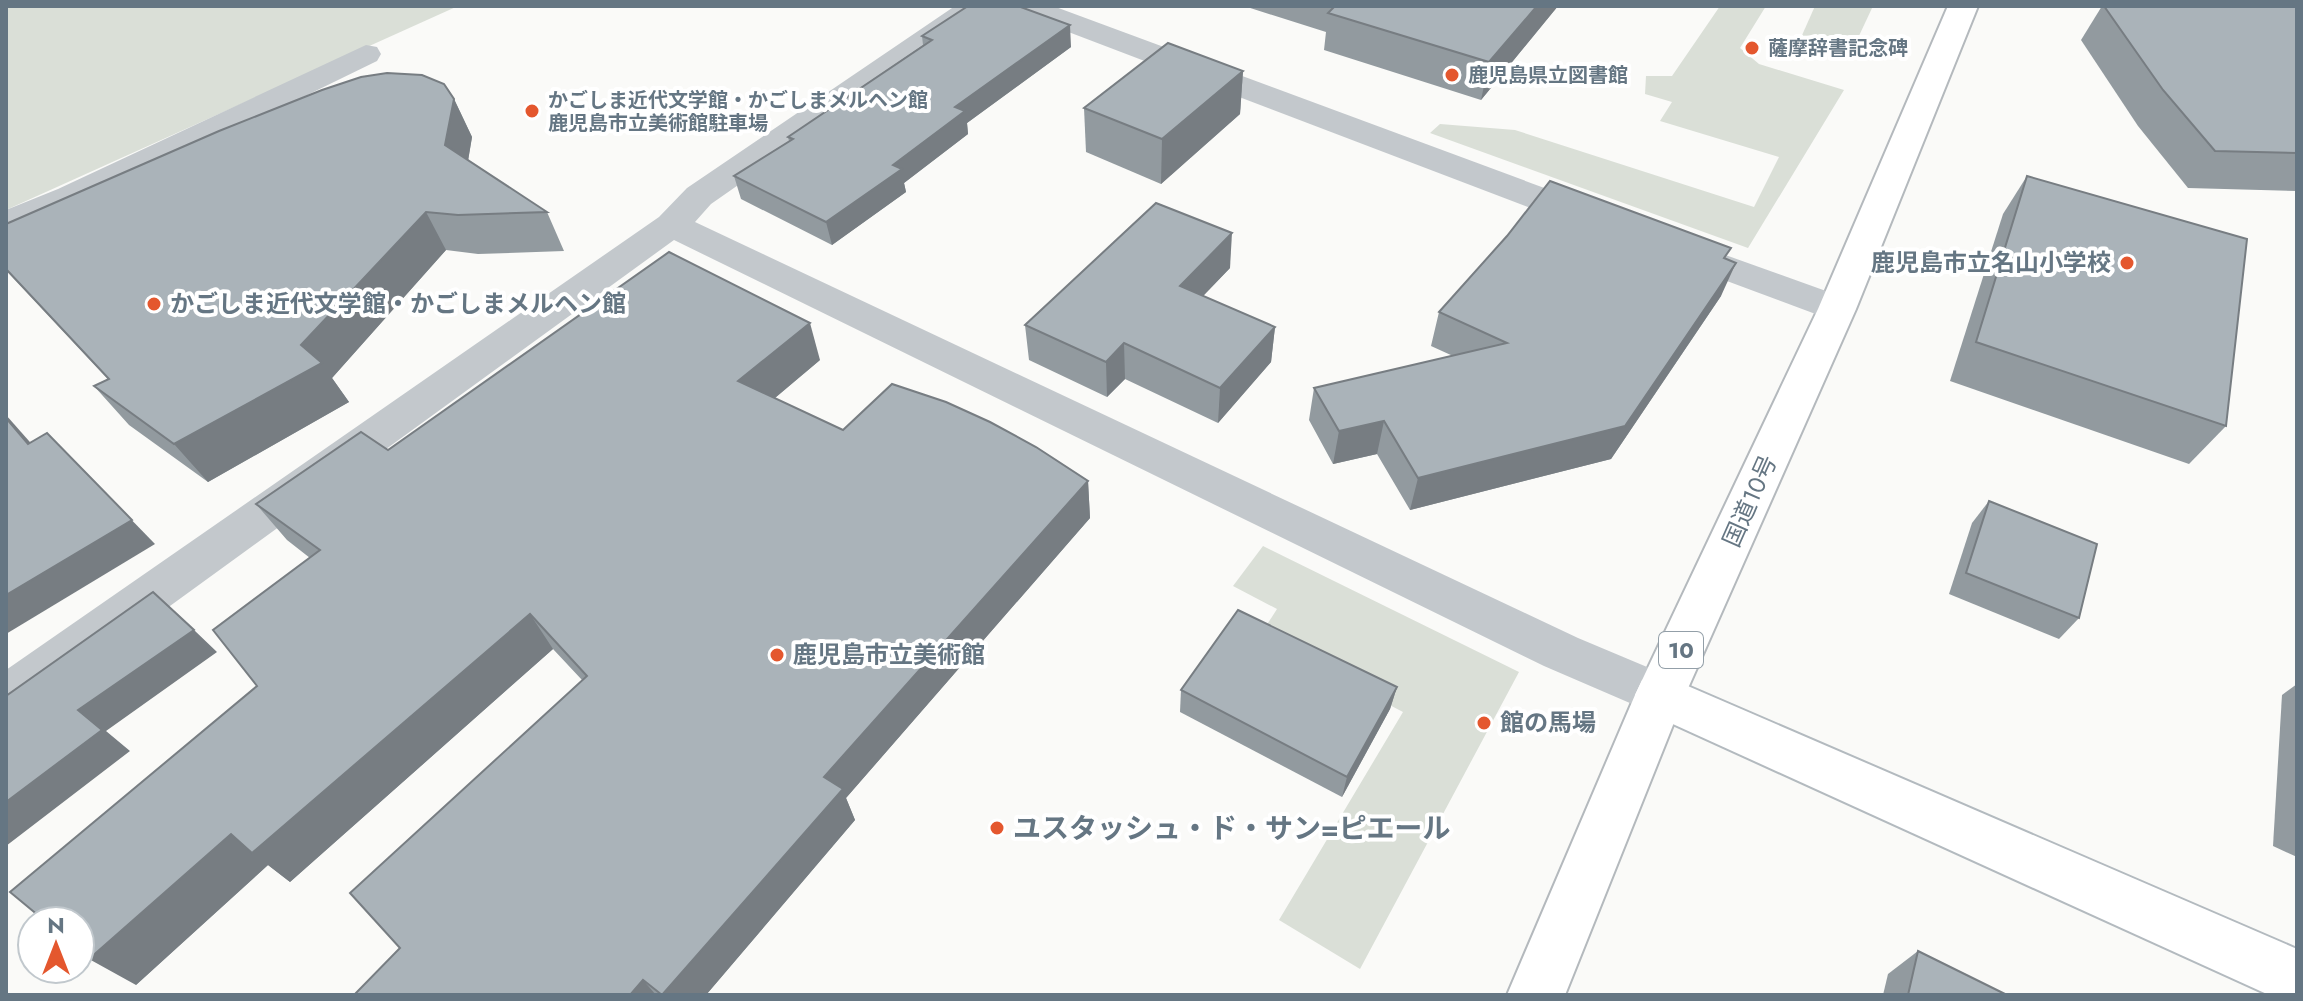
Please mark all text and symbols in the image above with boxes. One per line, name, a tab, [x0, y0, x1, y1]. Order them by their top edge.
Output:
place label: 薩摩辞書記念碑	[1768, 34, 1908, 63]
marker: 薩摩辞書記念碑	[1743, 39, 1761, 57]
place label: 鹿児島県立図書館	[1468, 61, 1628, 90]
marker: 鹿児島県立図書館	[1443, 66, 1461, 84]
place label: かごしま近代文学館・かごしまメルヘン館 鹿児島市立美術館駐車場	[548, 86, 928, 138]
marker: かごしま近代文学館・かごしまメルヘン館 鹿児島市立美術館駐車場	[523, 102, 541, 120]
place label: 鹿児島市立名山小学校	[1871, 245, 2111, 280]
marker: 鹿児島市立名山小学校	[2118, 254, 2136, 272]
place label: かごしま近代文学館・かごしまメルヘン館	[170, 286, 626, 321]
marker: かごしま近代文学館・かごしまメルヘン館	[145, 295, 163, 313]
street label: 国道10号	[1714, 449, 1785, 552]
road number: 10	[1659, 632, 1703, 668]
place label: 鹿児島市立美術館	[793, 637, 985, 672]
marker: 鹿児島市立美術館	[768, 646, 786, 664]
place label: 館の馬場	[1500, 705, 1596, 740]
marker: 館の馬場	[1475, 714, 1493, 732]
place label: ユスタッシュ・ド・サン=ピエール	[1013, 808, 1451, 849]
marker: ユスタッシュ・ド・サン=ピエール	[988, 819, 1006, 837]
north arrow	[16, 905, 96, 985]
text: N	[47, 909, 65, 941]

